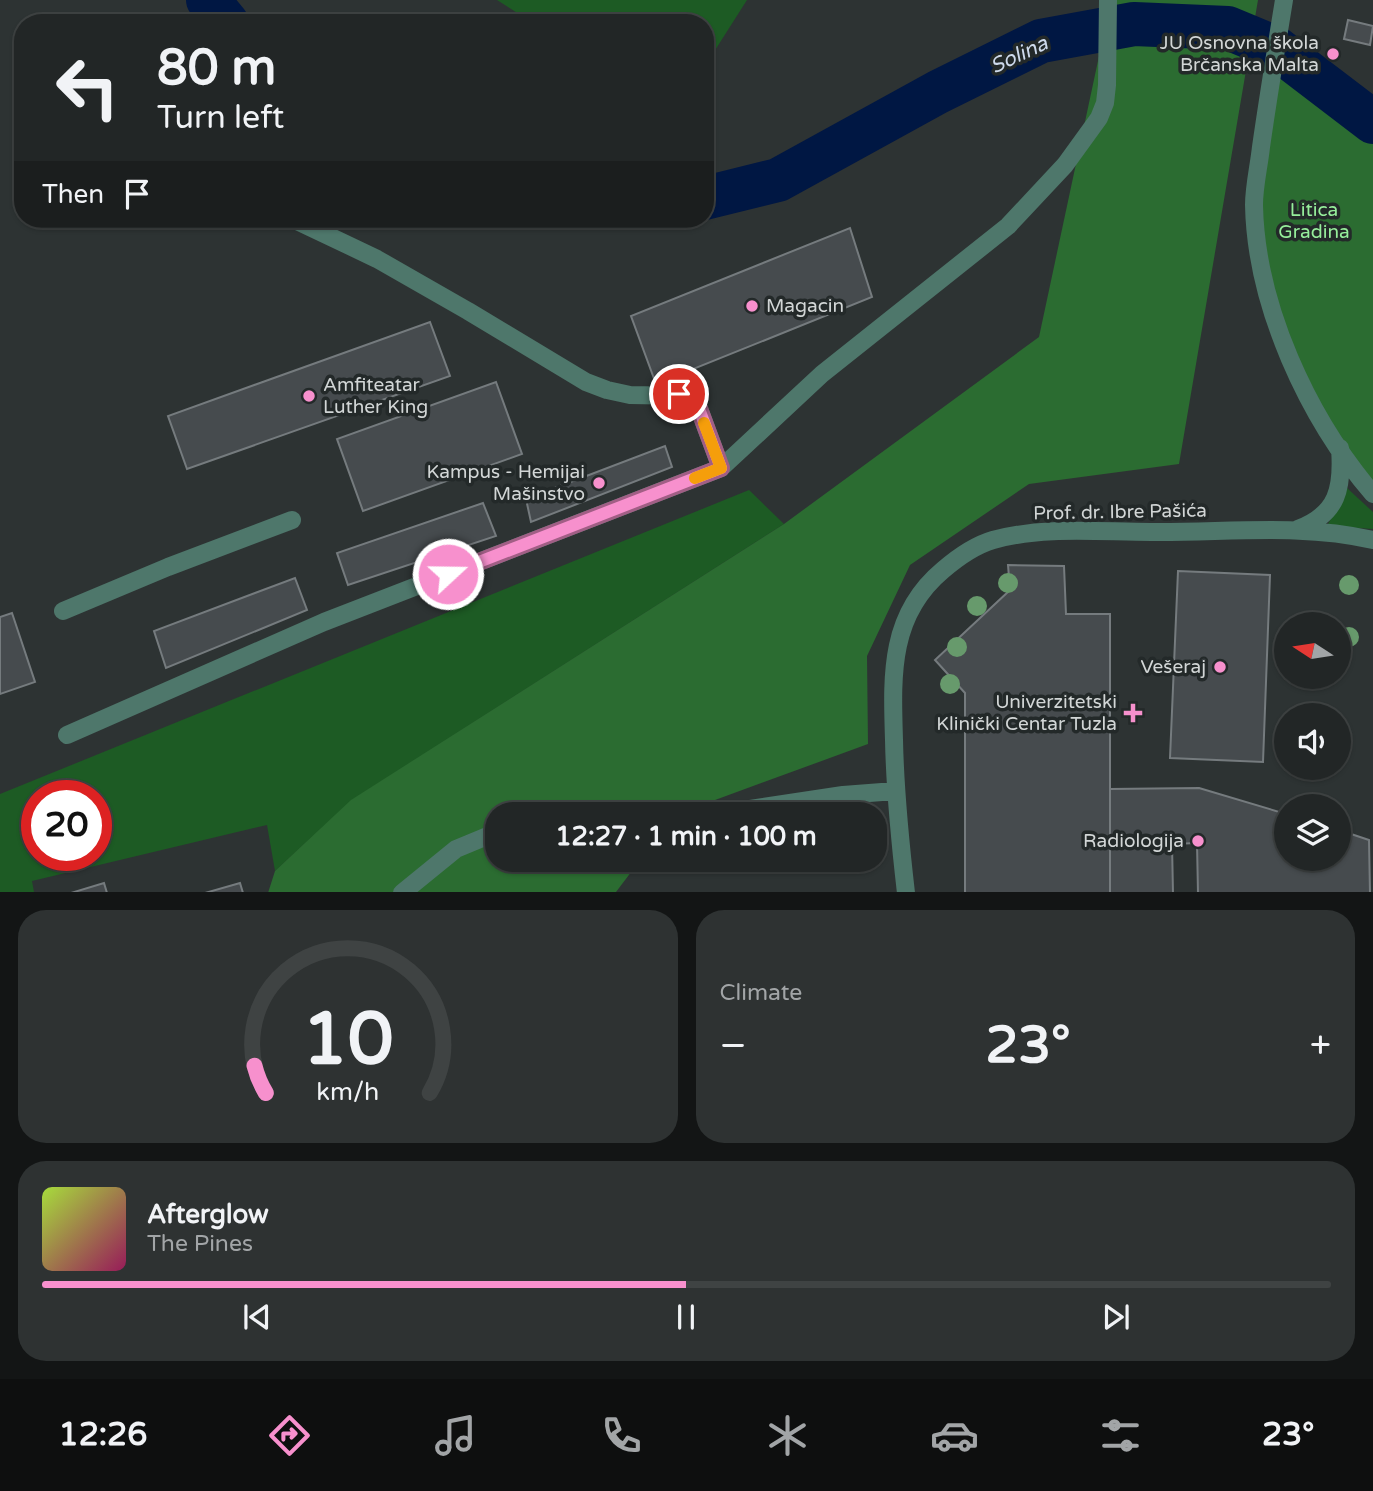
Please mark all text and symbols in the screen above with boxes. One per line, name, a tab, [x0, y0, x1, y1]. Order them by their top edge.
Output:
water label: Solina	[986, 30, 1053, 79]
place label: JU Osnovna škola Brčanska Malta	[1160, 32, 1319, 76]
text: 80 m	[157, 39, 276, 98]
icon: left	[42, 42, 133, 133]
marker: JU Osnovna škola Brčanska Malta	[1325, 46, 1341, 62]
text: Turn left	[157, 99, 284, 137]
icon: arrive	[118, 175, 156, 213]
text: Then	[42, 179, 104, 210]
park label: Litica Gradina	[1278, 199, 1350, 243]
place label: Magacin	[766, 295, 844, 317]
marker: Magacin	[744, 298, 760, 314]
pin	[649, 364, 709, 424]
place label: Amfiteatar Luther King	[323, 374, 428, 418]
icon: arrive	[660, 375, 698, 413]
marker: Amfiteatar Luther King	[301, 388, 317, 404]
place label: Kampus - Hemijai Mašinstvo	[427, 461, 585, 505]
marker: Kampus - Hemijai Mašinstvo	[591, 475, 607, 491]
street label: Prof. dr. Ibre Pašića	[1033, 499, 1207, 525]
position arrow	[411, 537, 485, 611]
north arrow	[1274, 612, 1351, 690]
map controls	[1274, 612, 1351, 871]
place label: Vešeraj	[1140, 656, 1206, 678]
marker: Vešeraj	[1212, 659, 1228, 675]
place label: Univerzitetski Klinički Centar Tuzla	[936, 691, 1117, 735]
marker: Univerzitetski Klinički Centar Tuzla	[1123, 703, 1143, 723]
button: sound	[1274, 703, 1351, 780]
speed limit sign: 20	[21, 780, 112, 871]
button: layers	[1274, 794, 1351, 871]
text: 12:27 · 1 min · 100 m	[555, 821, 817, 852]
place label: Radiologija	[1083, 830, 1184, 852]
marker: Radiologija	[1190, 833, 1206, 849]
text: Climate	[720, 979, 802, 1007]
text: 10	[302, 996, 393, 1084]
text: 23°	[986, 1014, 1071, 1077]
text: −	[720, 1023, 747, 1069]
text: +	[1310, 1023, 1331, 1069]
text: km/h	[316, 1076, 379, 1106]
text: Afterglow	[147, 1199, 269, 1230]
text: The Pines	[147, 1230, 253, 1258]
icon: previous	[238, 1298, 276, 1336]
icon: pause	[667, 1298, 705, 1336]
icon: next	[1097, 1298, 1135, 1336]
icon: directions	[265, 1411, 314, 1460]
icon: music	[431, 1411, 480, 1460]
icon: phone	[597, 1411, 646, 1460]
icon: climate	[763, 1411, 812, 1460]
icon: car	[930, 1411, 979, 1460]
icon: filters	[1096, 1411, 1145, 1460]
text: 12:26	[59, 1416, 147, 1454]
text: 23°	[1262, 1416, 1314, 1454]

